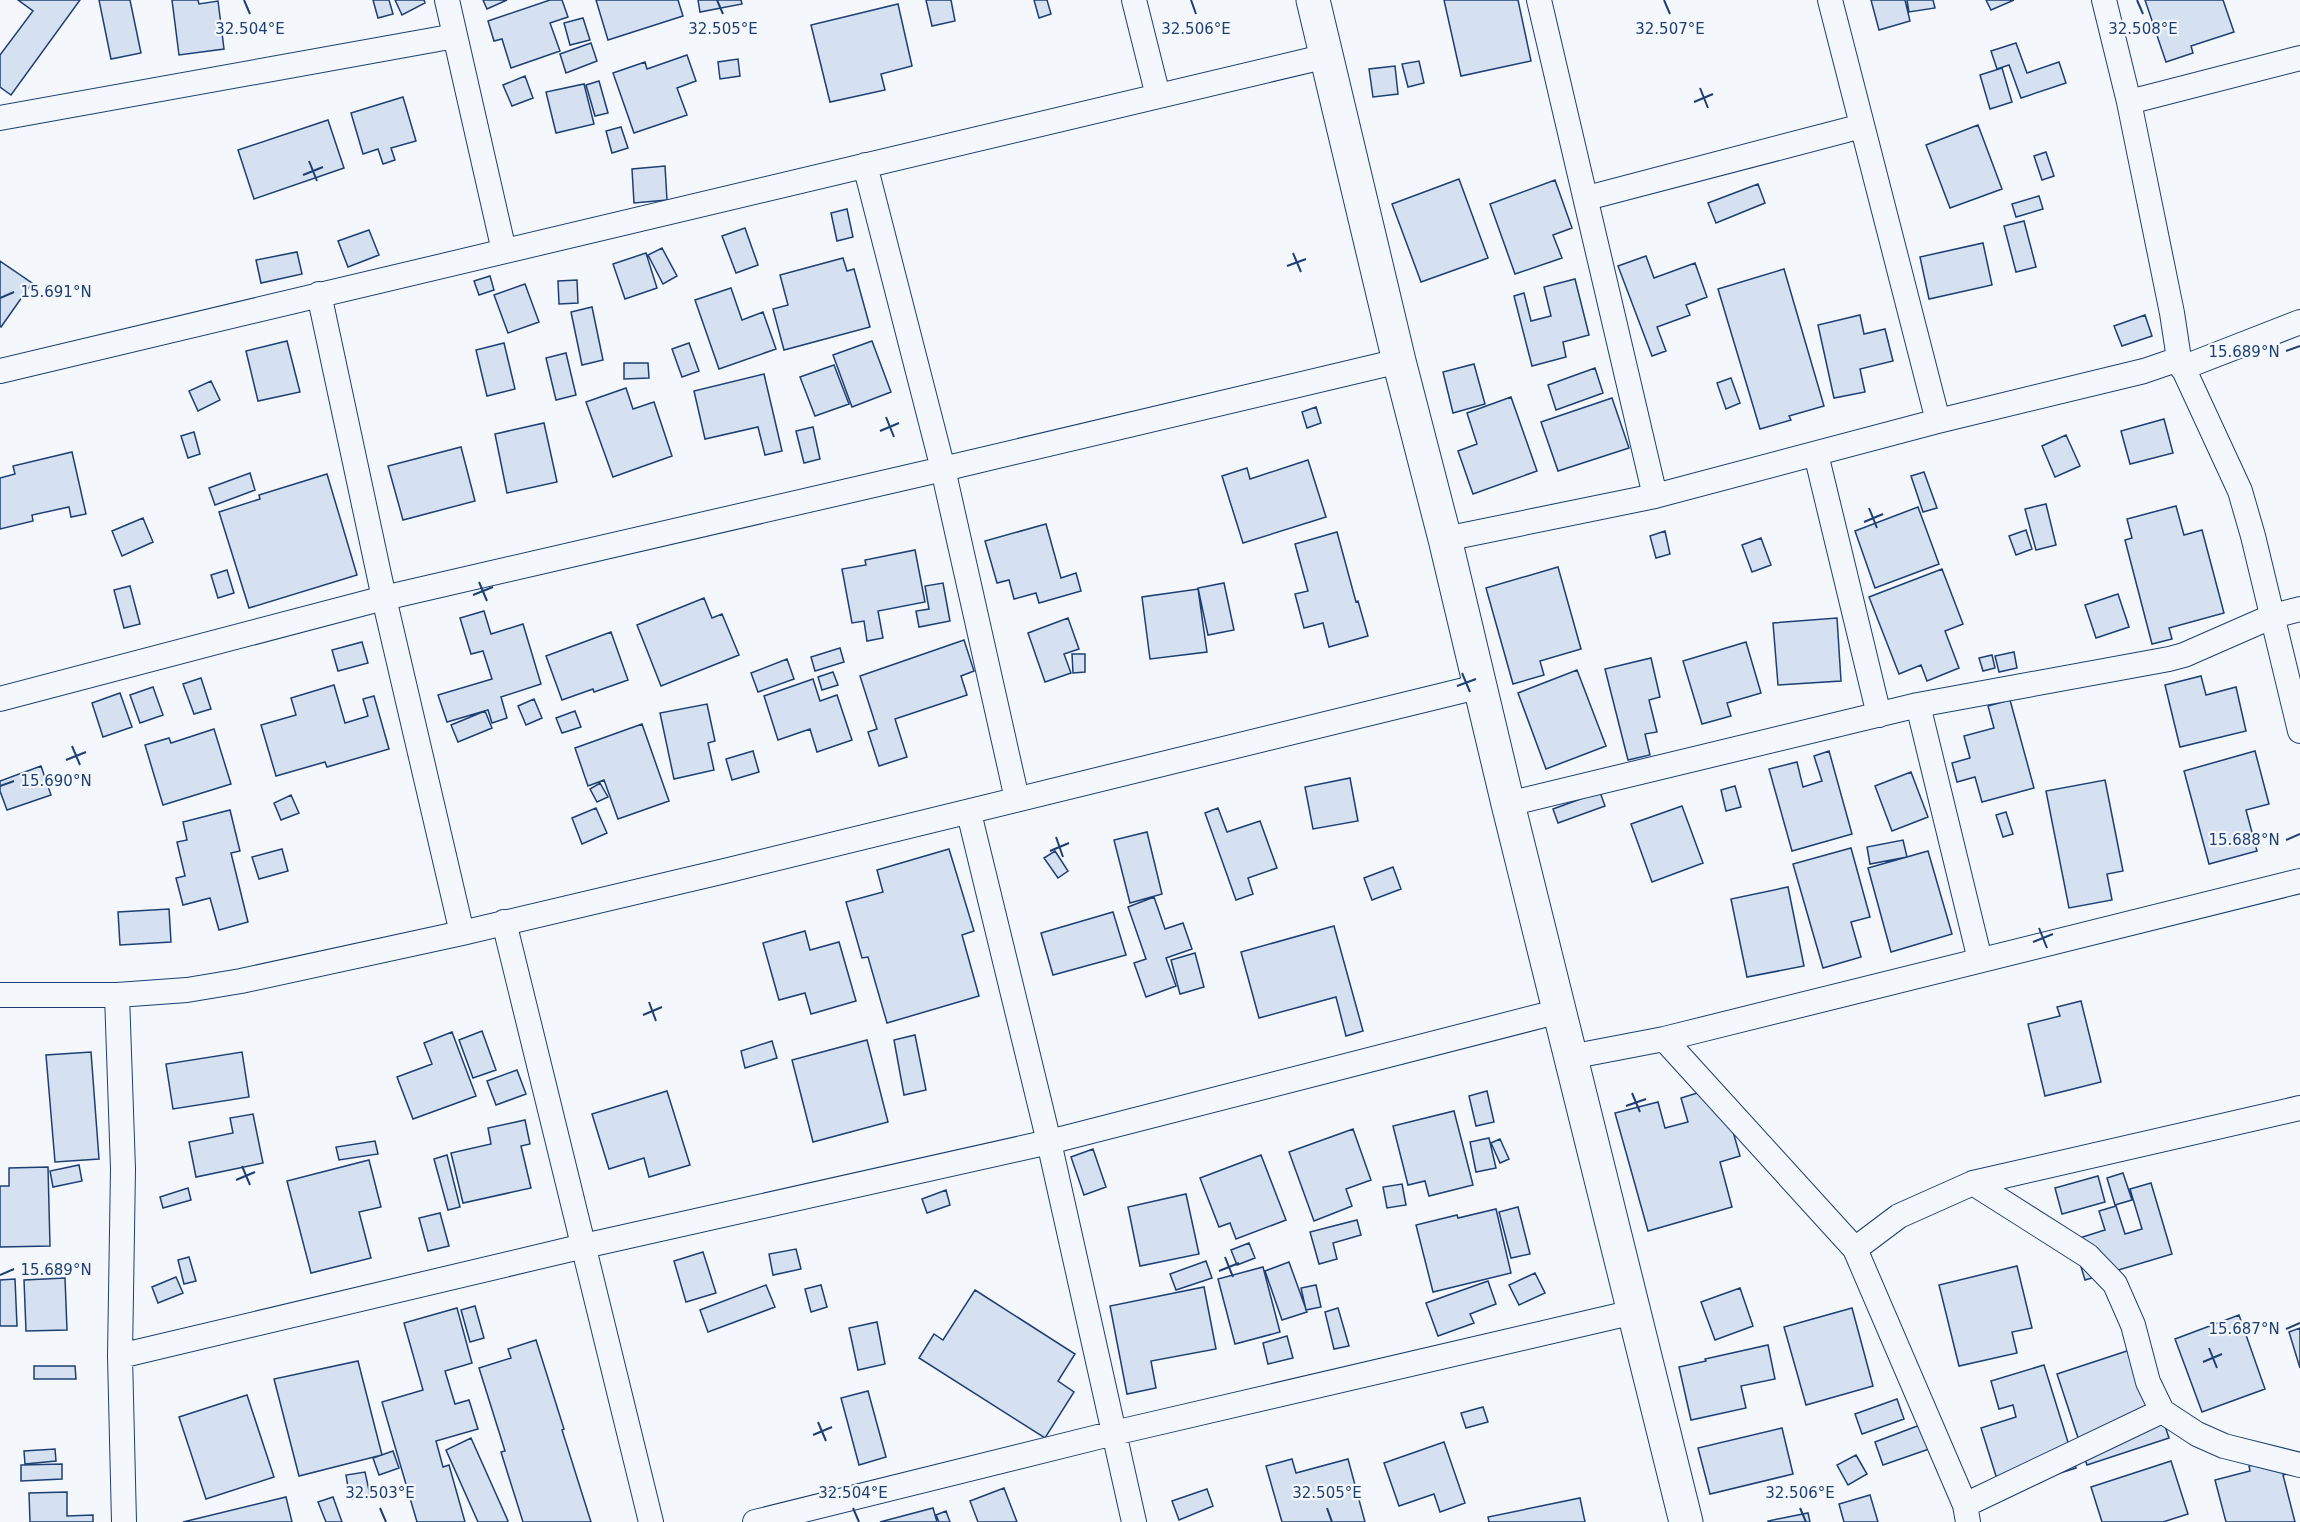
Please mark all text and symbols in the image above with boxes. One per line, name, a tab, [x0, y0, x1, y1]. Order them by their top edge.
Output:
text: 32.504°E	[215, 20, 285, 38]
text: 32.505°E	[688, 20, 758, 38]
text: 32.506°E	[1161, 20, 1231, 38]
text: 32.507°E	[1635, 20, 1705, 38]
text: 32.508°E	[2108, 20, 2178, 38]
text: 15.691°N	[20, 283, 92, 301]
text: 15.689°N	[2208, 343, 2280, 361]
text: 15.690°N	[20, 772, 92, 790]
text: 15.688°N	[2208, 831, 2280, 849]
text: 15.689°N	[20, 1261, 92, 1279]
text: 15.687°N	[2208, 1320, 2280, 1338]
text: 32.503°E	[345, 1484, 415, 1502]
text: 32.504°E	[818, 1484, 888, 1502]
text: 32.505°E	[1292, 1484, 1362, 1502]
text: 32.506°E	[1765, 1484, 1835, 1502]

